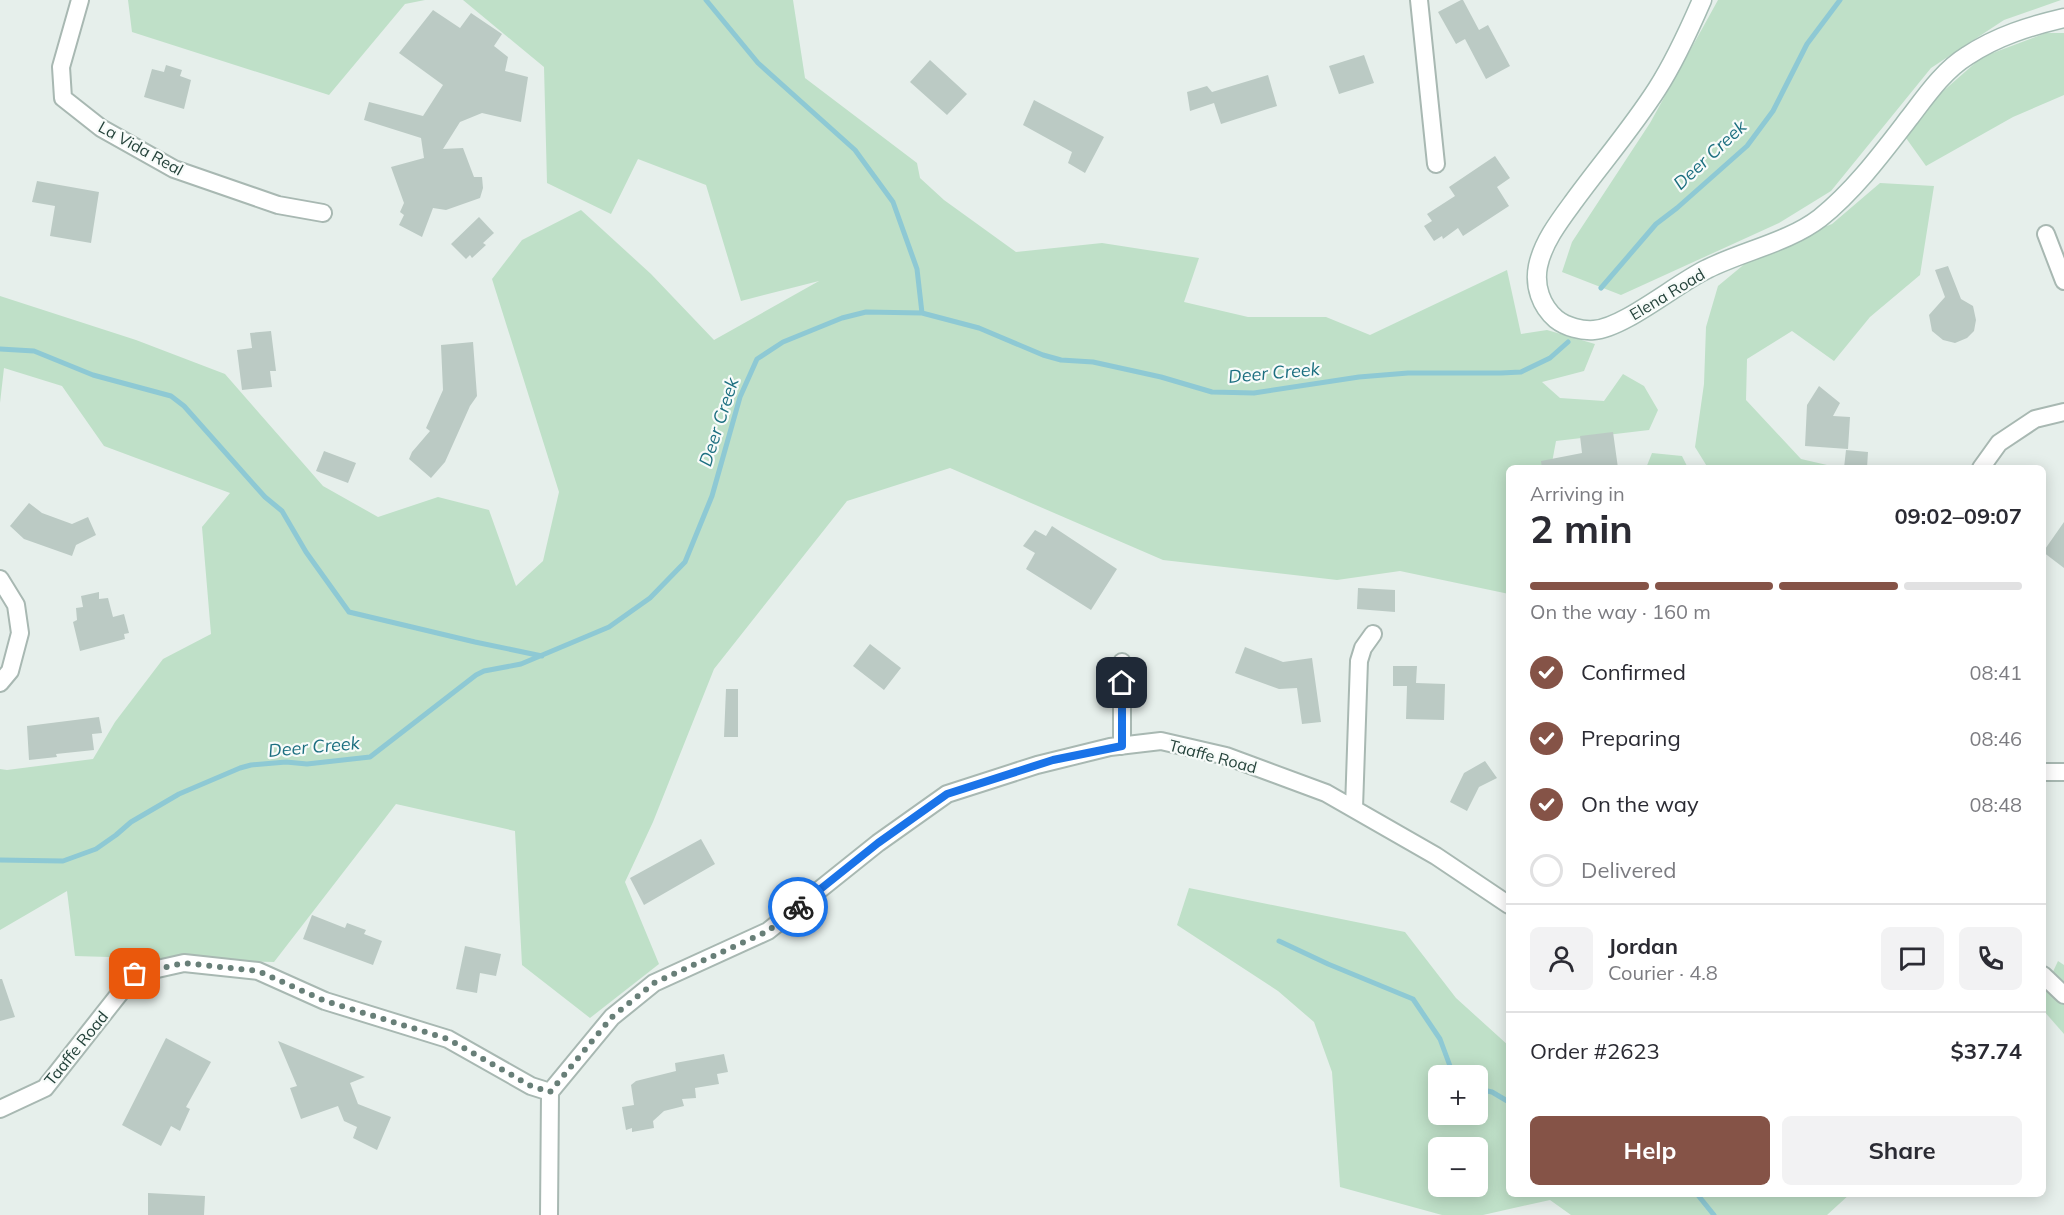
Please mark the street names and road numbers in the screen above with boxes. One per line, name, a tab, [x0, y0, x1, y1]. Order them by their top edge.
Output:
street label: La Vida Real	[95, 117, 187, 179]
street label: Elena Road	[1626, 264, 1708, 324]
street label: Taaffe Road	[1167, 735, 1259, 777]
street label: Taaffe Road	[40, 1007, 112, 1089]

